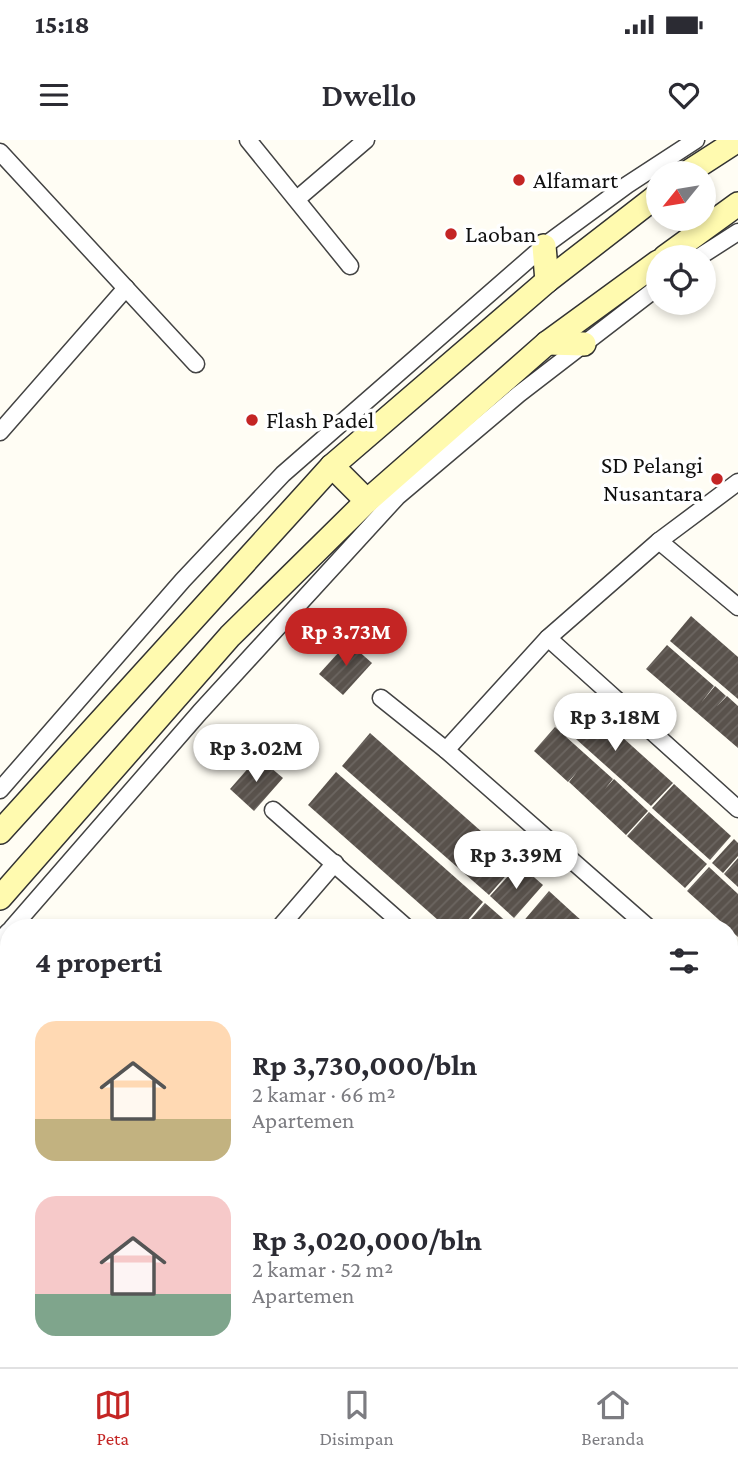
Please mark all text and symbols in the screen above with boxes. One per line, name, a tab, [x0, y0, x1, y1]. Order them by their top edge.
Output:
text: 15:18	[35, 10, 90, 39]
icon: menu	[35, 76, 73, 114]
icon: heart	[665, 76, 703, 114]
text: Dwello	[322, 77, 416, 113]
north arrow	[646, 161, 716, 231]
map controls	[646, 161, 716, 315]
place label: Alfamart	[533, 166, 619, 193]
marker: Alfamart	[511, 172, 527, 188]
place label: Laoban	[465, 220, 536, 247]
marker: Laoban	[443, 226, 459, 242]
button: locate	[646, 245, 716, 315]
place label: Flash Padel	[266, 406, 374, 433]
marker: Flash Padel	[244, 412, 260, 428]
place label: SD Pelangi Nusantara	[601, 451, 703, 506]
marker: SD Pelangi Nusantara	[709, 471, 725, 487]
pin: Rp 3.73M	[274, 608, 418, 668]
text: Rp 3.73M	[301, 618, 391, 644]
pin: Rp 3.18M	[543, 694, 687, 753]
text: Rp 3.18M	[570, 703, 660, 729]
pin: Rp 3.02M	[184, 724, 328, 784]
text: Rp 3.02M	[209, 734, 303, 760]
pin: Rp 3.39M	[444, 832, 588, 891]
text: Rp 3.39M	[470, 841, 562, 867]
icon: filters	[665, 942, 703, 980]
text: 4 properti	[35, 945, 162, 978]
text: Rp 3,730,000/bln	[252, 1048, 477, 1081]
icon: home	[91, 1049, 175, 1133]
text: 2 kamar · 66 m²	[252, 1081, 395, 1107]
text: Apartemen	[252, 1107, 354, 1133]
text: Rp 3,020,000/bln	[252, 1223, 482, 1256]
icon: home	[91, 1224, 175, 1308]
text: 2 kamar · 52 m²	[252, 1256, 393, 1282]
text: Apartemen	[252, 1282, 354, 1308]
tab: Peta	[94, 1386, 132, 1449]
tab: Disimpan	[319, 1386, 394, 1449]
tab: Beranda	[581, 1386, 644, 1449]

